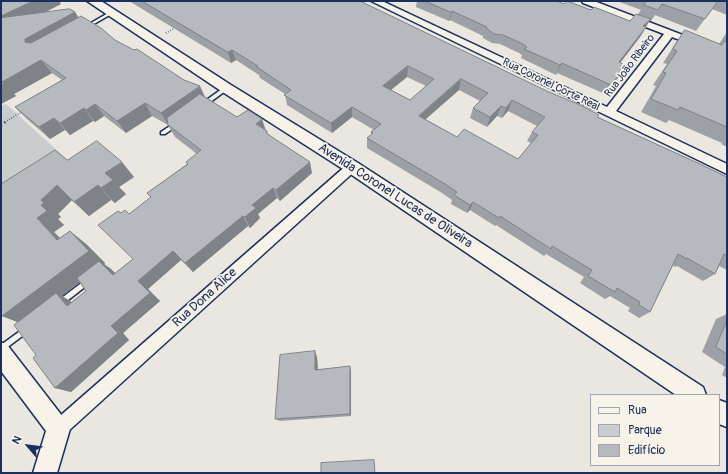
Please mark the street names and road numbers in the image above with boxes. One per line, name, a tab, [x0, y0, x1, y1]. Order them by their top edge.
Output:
street label: Rua João Ribeiro	[602, 32, 658, 100]
street label: Rua Coronel Corte Real	[500, 56, 602, 114]
street label: Avenida Coronel Lucas de Oliveira	[315, 140, 475, 252]
street label: Rua Dona Alice	[170, 265, 240, 331]

